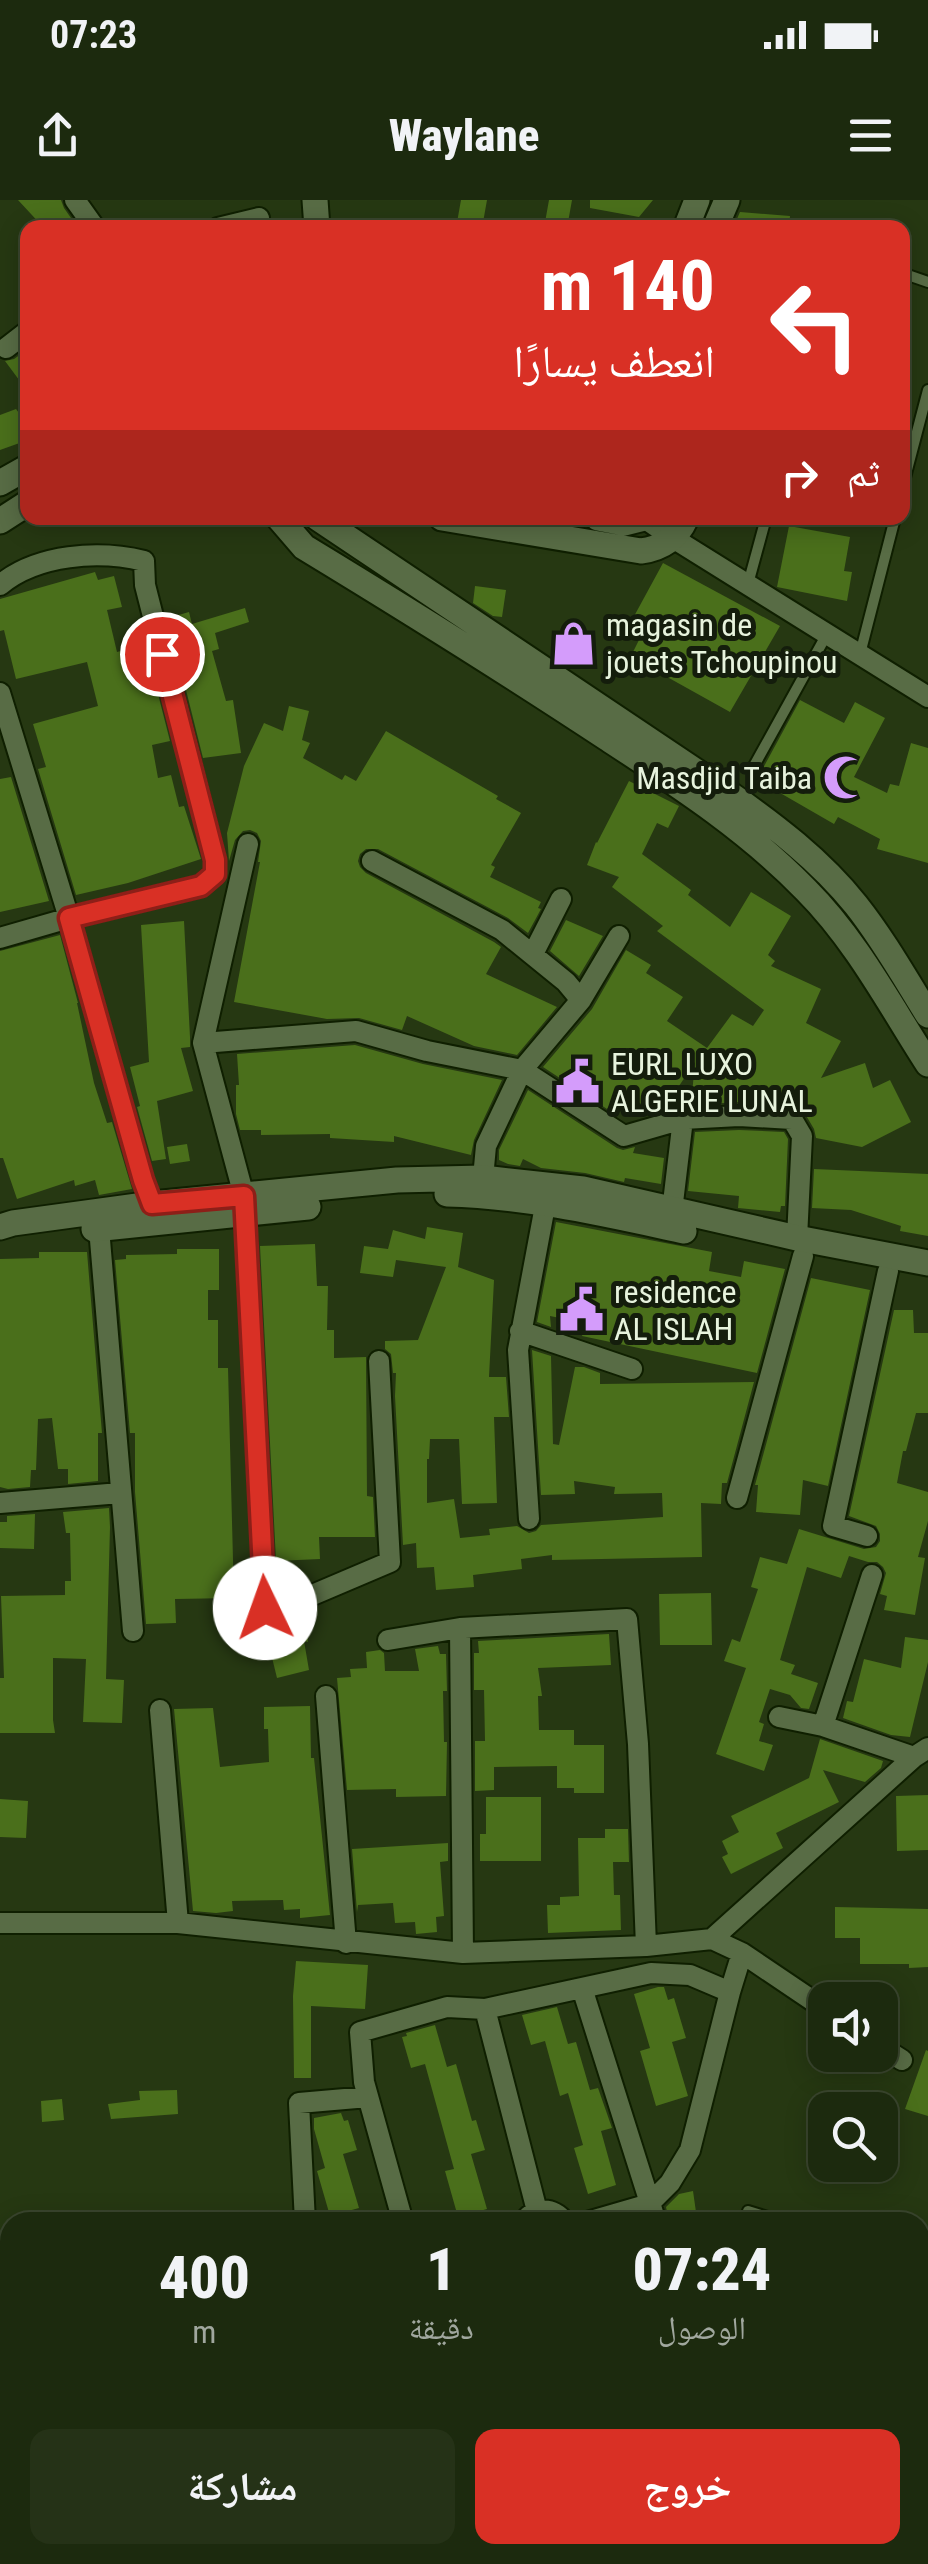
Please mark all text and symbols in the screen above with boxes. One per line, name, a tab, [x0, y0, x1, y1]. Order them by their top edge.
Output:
text: 07:23	[50, 13, 137, 57]
icon: share	[30, 108, 85, 163]
icon: menu	[843, 108, 898, 163]
text: Waylane	[389, 109, 539, 162]
text: 140 m	[541, 245, 715, 327]
icon: left	[750, 260, 880, 390]
text: انعطف يسارًا	[513, 335, 715, 388]
icon: right	[772, 450, 827, 505]
text: ثم	[847, 451, 880, 495]
place label: magasin de jouets Tchoupinou	[605, 606, 838, 681]
pin	[120, 612, 205, 697]
shop icon: magasin de jouets Tchoupinou	[549, 619, 597, 667]
icon: arrive	[135, 627, 190, 682]
mosque icon: Masdjid Taiba	[821, 754, 869, 802]
place label: Masdjid Taiba	[636, 759, 812, 797]
place label: EURL LUXO ALGERIE LUNAL	[611, 1045, 813, 1120]
public building icon: EURL LUXO ALGERIE LUNAL	[554, 1058, 602, 1106]
place label: residence AL ISLAH	[614, 1273, 737, 1348]
public building icon: residence AL ISLAH	[557, 1286, 605, 1334]
position arrow	[213, 1556, 317, 1660]
map controls	[808, 1982, 898, 2182]
button: sound	[808, 1982, 898, 2072]
button: search	[808, 2092, 898, 2182]
text: 1	[426, 2234, 457, 2305]
text: 07:24	[632, 2234, 771, 2305]
text: 400	[159, 2242, 250, 2313]
text: دقيقة	[409, 2309, 474, 2347]
text: الوصول	[658, 2309, 746, 2347]
text: m	[192, 2313, 216, 2351]
button: مشاركة	[30, 2429, 455, 2544]
button: خروج	[475, 2429, 900, 2544]

